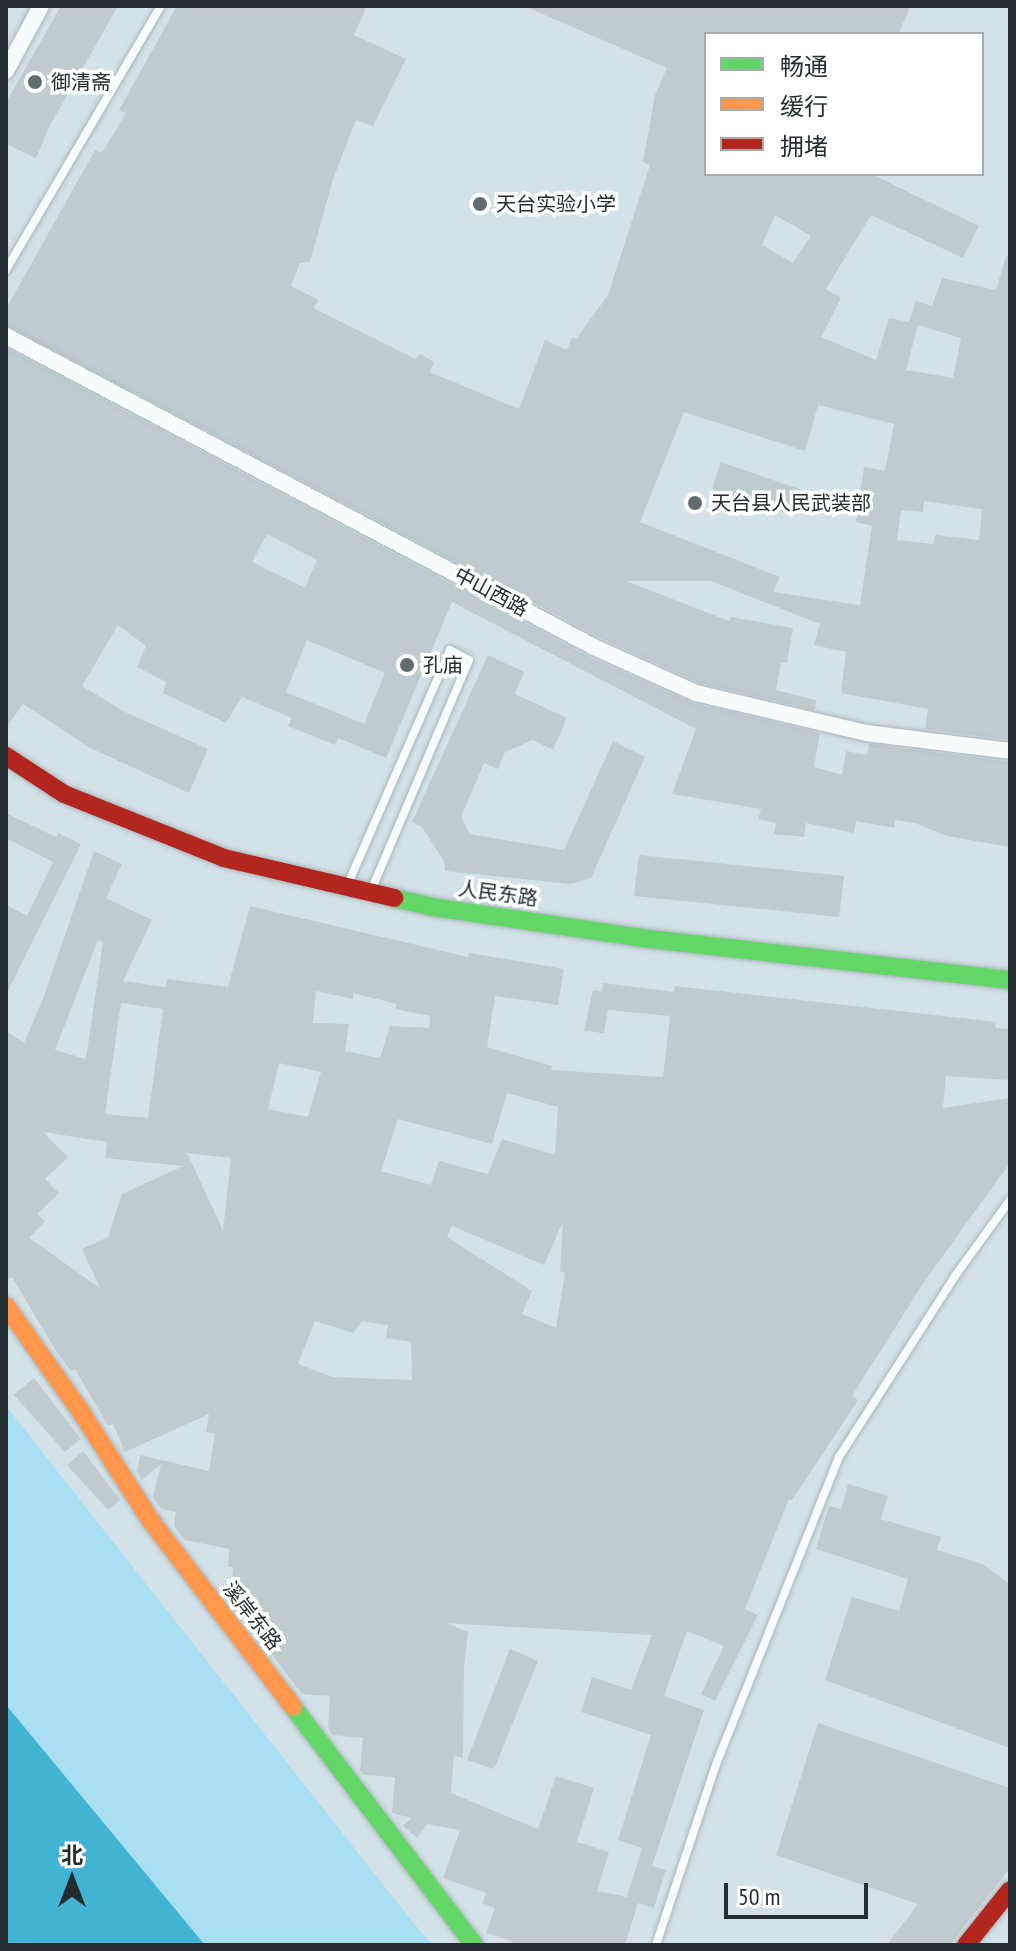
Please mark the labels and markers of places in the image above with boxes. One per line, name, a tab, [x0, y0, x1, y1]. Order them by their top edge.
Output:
place label: 御清斋	[51, 70, 111, 94]
marker: 御清斋	[26, 73, 44, 91]
place label: 天台实验小学	[496, 192, 616, 216]
marker: 天台实验小学	[471, 195, 489, 213]
place label: 天台县人民武装部	[711, 491, 871, 515]
marker: 天台县人民武装部	[686, 494, 704, 512]
place label: 孔庙	[423, 653, 463, 677]
marker: 孔庙	[398, 656, 416, 674]

